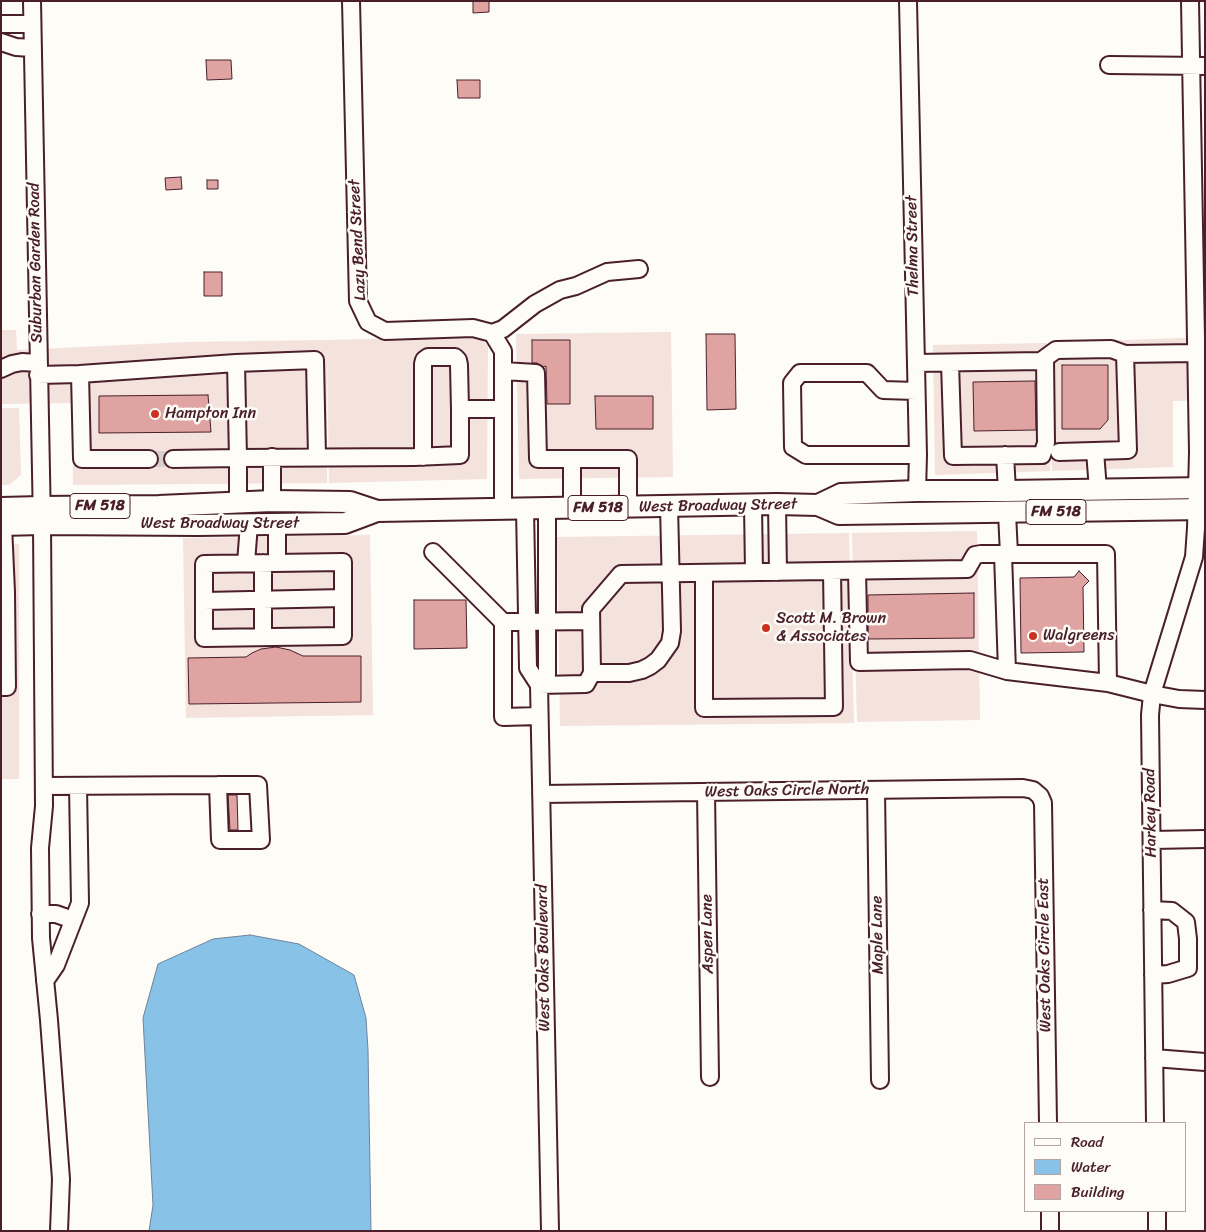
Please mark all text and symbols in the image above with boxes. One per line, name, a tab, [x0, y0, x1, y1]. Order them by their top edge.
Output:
street label: Lazy Bend Street	[345, 179, 371, 301]
street label: Suburban Garden Road	[25, 183, 47, 343]
street label: Thelma Street	[903, 195, 923, 297]
place label: Hampton Inn	[165, 404, 256, 424]
marker: Hampton Inn	[149, 408, 161, 420]
road number: FM 518	[70, 494, 130, 518]
street label: West Broadway Street	[639, 495, 797, 517]
road number: FM 518	[568, 496, 628, 520]
road number: FM 518	[1026, 500, 1086, 524]
street label: West Broadway Street	[141, 514, 299, 534]
place label: Scott M. Brown & Associates	[776, 609, 886, 647]
marker: Scott M. Brown & Associates	[760, 622, 772, 634]
place label: Walgreens	[1043, 626, 1114, 646]
marker: Walgreens	[1027, 630, 1039, 642]
street label: Harkey Road	[1141, 768, 1161, 858]
street label: West Oaks Circle North	[705, 780, 869, 802]
street label: West Oaks Circle East	[1034, 878, 1056, 1032]
street label: West Oaks Boulevard	[533, 884, 555, 1032]
street label: Aspen Lane	[698, 894, 718, 974]
street label: Maple Lane	[868, 895, 888, 975]
legend	[1024, 1122, 1186, 1212]
text: Road	[1071, 1129, 1103, 1155]
text: Water	[1071, 1154, 1111, 1180]
text: Building	[1071, 1179, 1125, 1205]

